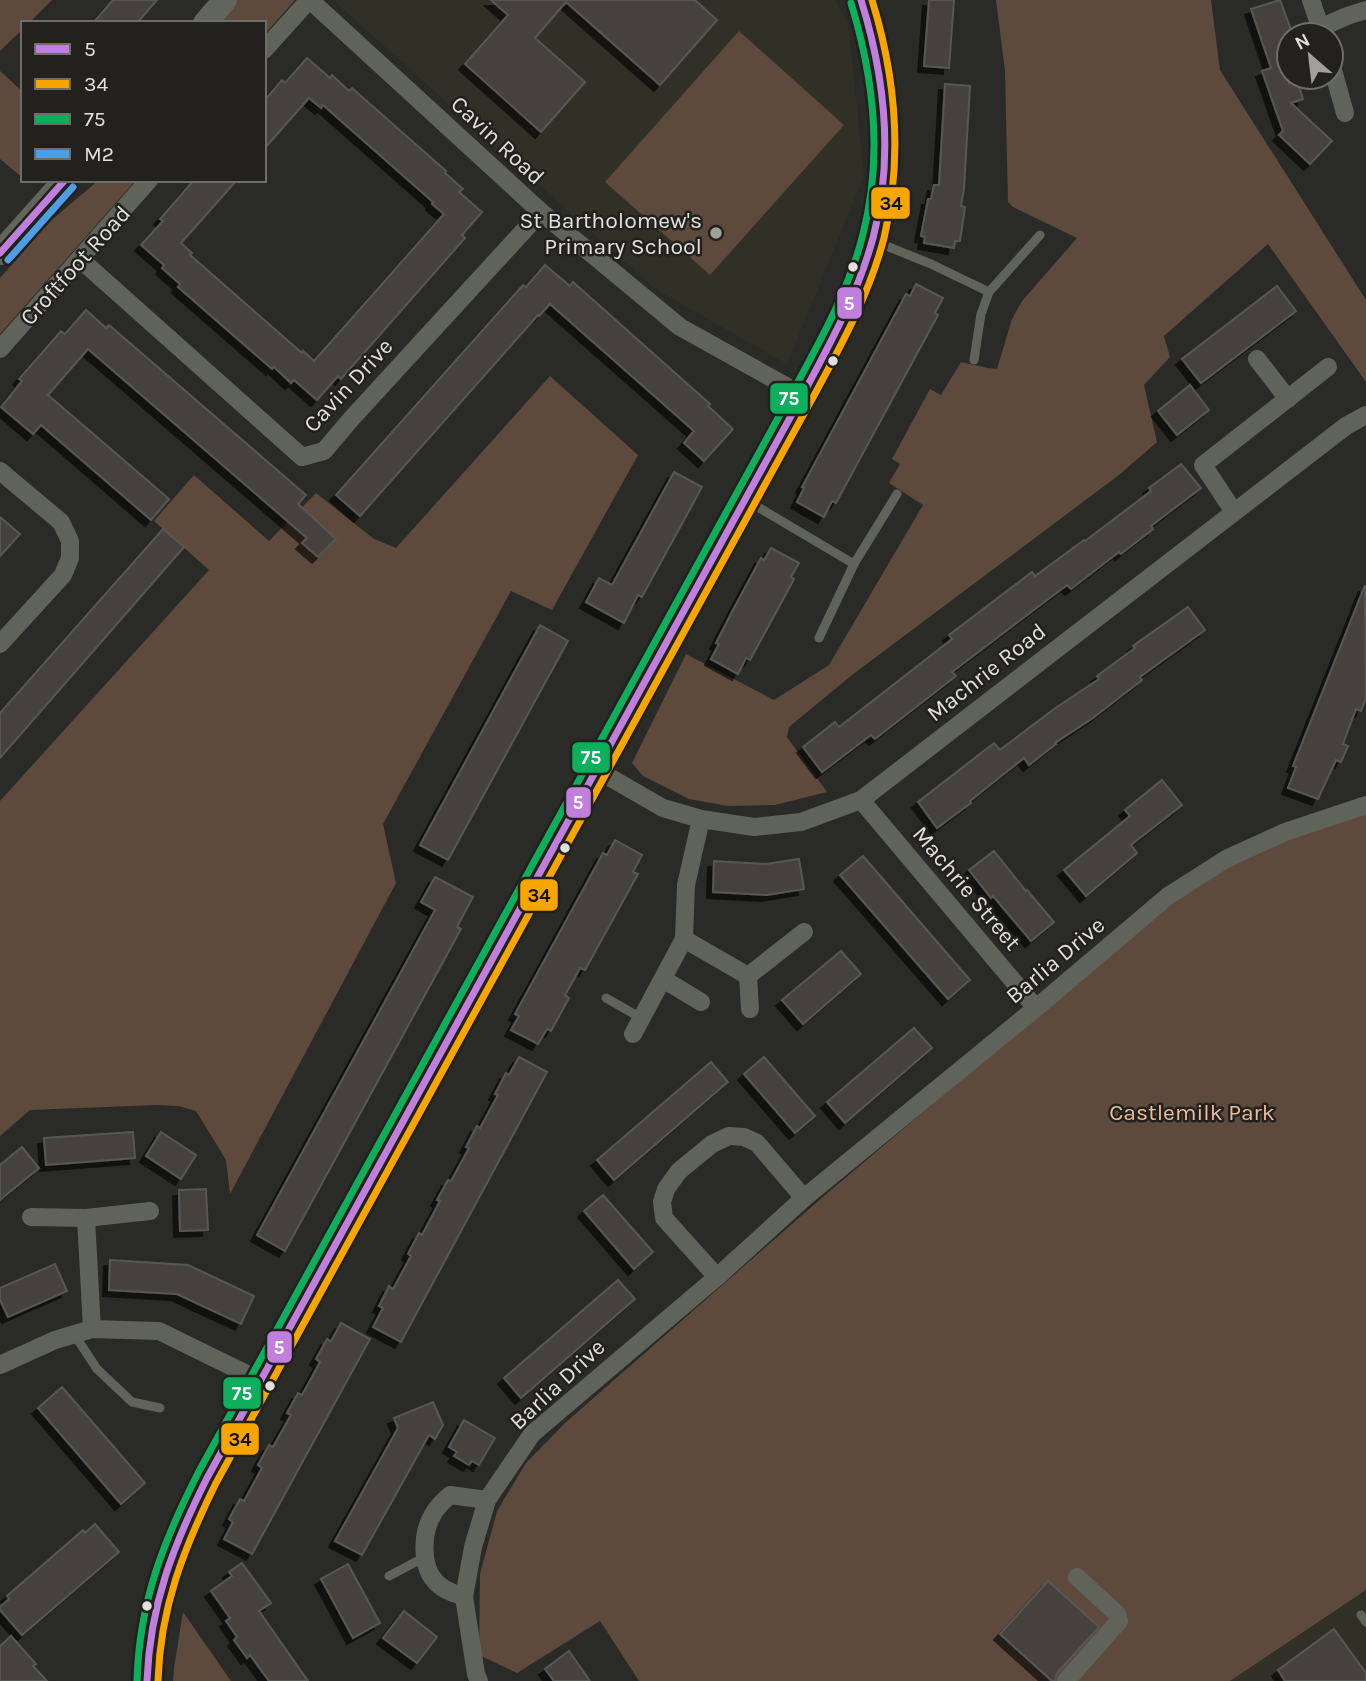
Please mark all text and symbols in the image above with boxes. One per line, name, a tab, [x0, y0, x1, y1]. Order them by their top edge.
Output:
legend	[21, 21, 266, 182]
north arrow	[1275, 21, 1345, 91]
text: N	[1291, 29, 1314, 55]
text: 5	[84, 37, 96, 61]
text: 34	[84, 72, 108, 96]
street label: Cavin Road	[445, 90, 550, 190]
text: 75	[84, 107, 106, 131]
text: M2	[84, 142, 114, 166]
line badge: 34	[870, 186, 911, 220]
text: 34	[879, 193, 903, 215]
street label: Croftfoot Road	[15, 200, 136, 331]
place label: St Bartholomew's Primary School	[519, 207, 702, 260]
marker: St Bartholomew's Primary School	[708, 225, 724, 241]
unlabelled marker	[846, 260, 860, 274]
line badge: 5	[836, 286, 863, 320]
text: 5	[843, 293, 855, 315]
street label: Cavin Drive	[298, 333, 399, 438]
unlabelled marker	[826, 354, 840, 368]
line badge: 75	[769, 382, 809, 415]
text: 75	[779, 388, 799, 410]
street label: Machrie Road	[922, 618, 1051, 727]
line badge: 75	[571, 741, 611, 774]
text: 75	[581, 747, 601, 769]
line badge: 5	[565, 786, 592, 819]
text: 5	[572, 792, 584, 814]
street label: Machrie Street	[907, 821, 1027, 956]
unlabelled marker	[558, 841, 572, 855]
line badge: 34	[519, 878, 559, 912]
text: 34	[527, 885, 551, 907]
street label: Barlia Drive	[1001, 911, 1110, 1009]
park label: Castlemilk Park	[1109, 1099, 1275, 1126]
line badge: 5	[266, 1330, 293, 1364]
street label: Barlia Drive	[504, 1333, 611, 1435]
text: 5	[273, 1337, 285, 1359]
line badge: 75	[222, 1376, 262, 1410]
unlabelled marker	[263, 1379, 277, 1393]
text: 75	[232, 1383, 252, 1405]
line badge: 34	[220, 1422, 260, 1456]
text: 34	[228, 1429, 252, 1451]
unlabelled marker	[140, 1599, 154, 1613]

